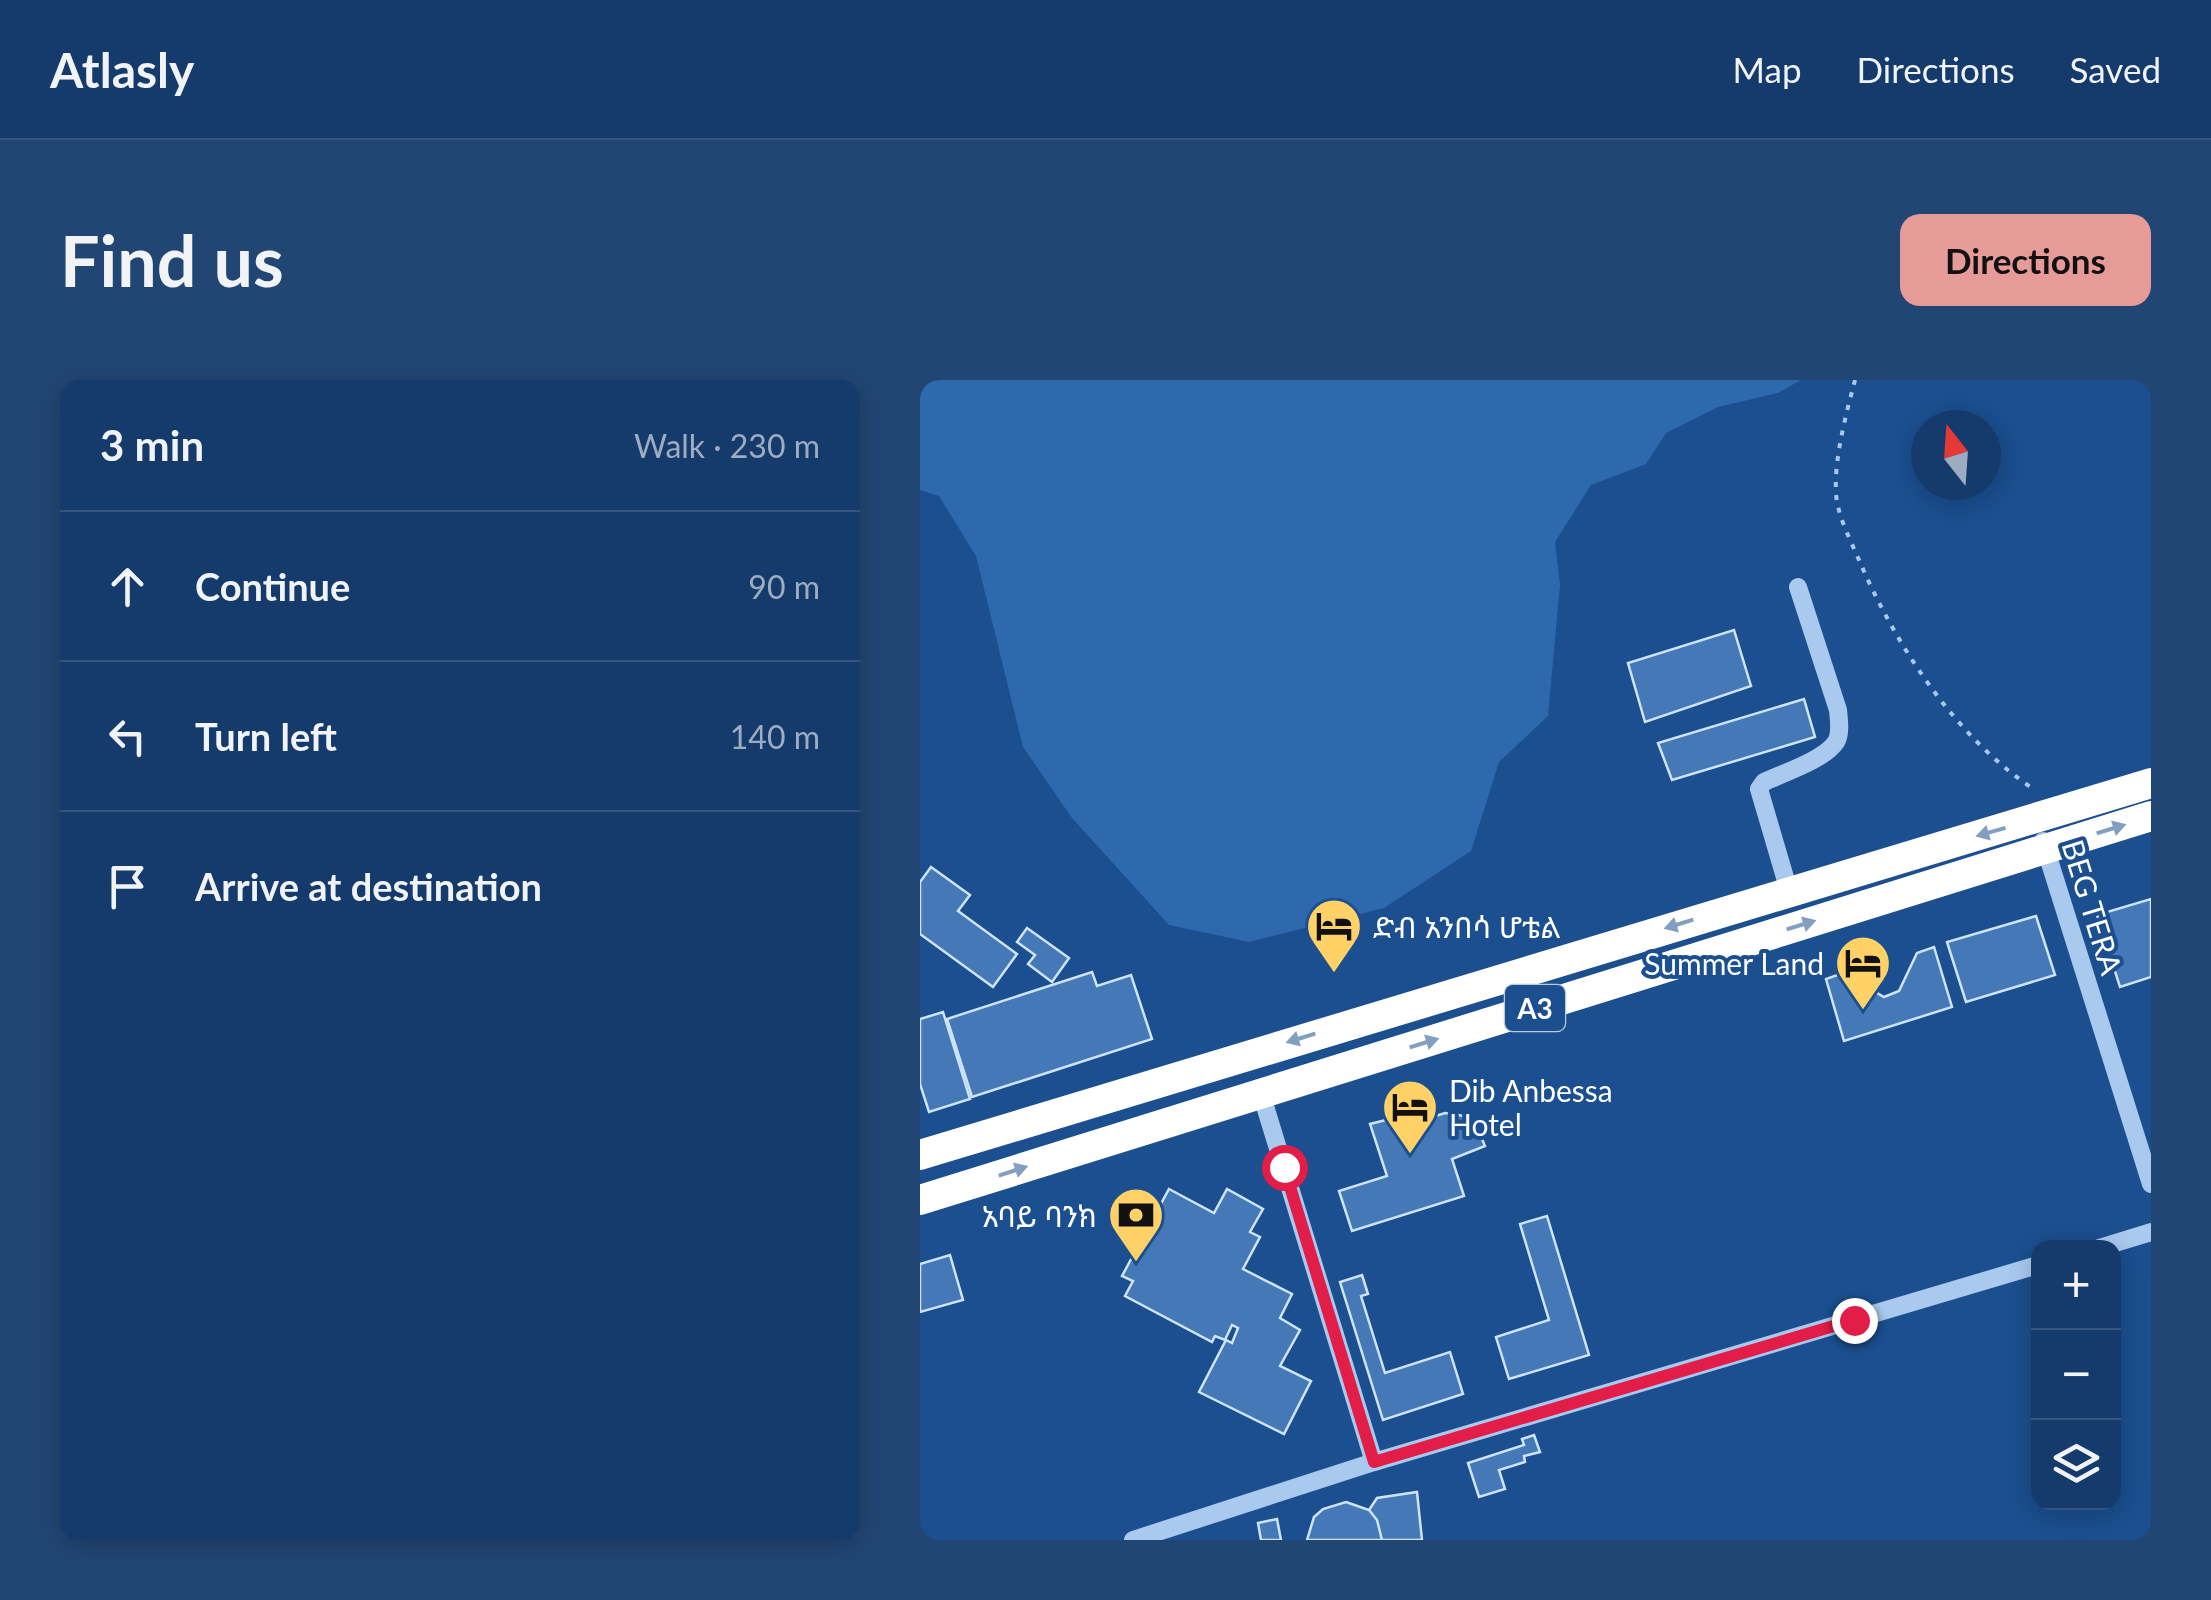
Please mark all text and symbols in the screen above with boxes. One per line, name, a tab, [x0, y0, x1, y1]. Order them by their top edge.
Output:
text: Atlasly	[50, 41, 194, 98]
text: Map	[1733, 48, 1802, 90]
text: Directions	[1857, 48, 2015, 90]
text: Saved	[2070, 48, 2161, 90]
button: Directions	[1900, 214, 2151, 306]
text: Find us	[60, 218, 284, 302]
north arrow	[1911, 410, 2001, 500]
text: 3 min	[100, 420, 204, 470]
text: Walk · 230 m	[634, 426, 820, 465]
icon: ahead	[100, 559, 155, 614]
text: Continue	[195, 563, 350, 609]
text: 90 m	[748, 567, 820, 606]
icon: left	[100, 709, 155, 764]
text: Turn left	[195, 713, 337, 759]
text: 140 m	[730, 717, 820, 756]
one-way arrow	[2096, 821, 2127, 836]
one-way arrow	[1975, 824, 2006, 840]
street label: BEG TERA	[2055, 835, 2131, 979]
icon: arrive	[100, 859, 155, 914]
text: Arrive at destination	[195, 863, 542, 909]
hotel icon: ድብ አንበሳ ሆቴል	[1304, 896, 1364, 975]
place label: ድብ አንበሳ ሆቴል	[1373, 908, 1561, 944]
one-way arrow	[1663, 917, 1694, 932]
one-way arrow	[1786, 917, 1816, 932]
hotel icon: Summer Land	[1833, 933, 1893, 1012]
place label: Summer Land	[1644, 945, 1824, 981]
road number: A3	[1505, 985, 1565, 1031]
one-way arrow	[1285, 1031, 1316, 1046]
one-way arrow	[1409, 1035, 1439, 1050]
place label: Dib Anbessa Hotel	[1449, 1072, 1613, 1142]
hotel icon: Dib Anbessa Hotel	[1380, 1077, 1440, 1156]
route start	[1262, 1145, 1308, 1191]
one-way arrow	[998, 1163, 1029, 1178]
bank icon: አባይ ባንክ	[1106, 1185, 1166, 1264]
place label: አባይ ባንክ	[982, 1197, 1097, 1233]
map controls	[2031, 1240, 2121, 1510]
button: +	[2031, 1240, 2121, 1330]
route end	[1832, 1298, 1878, 1344]
button: −	[2031, 1330, 2121, 1420]
button: layers	[2031, 1420, 2121, 1510]

